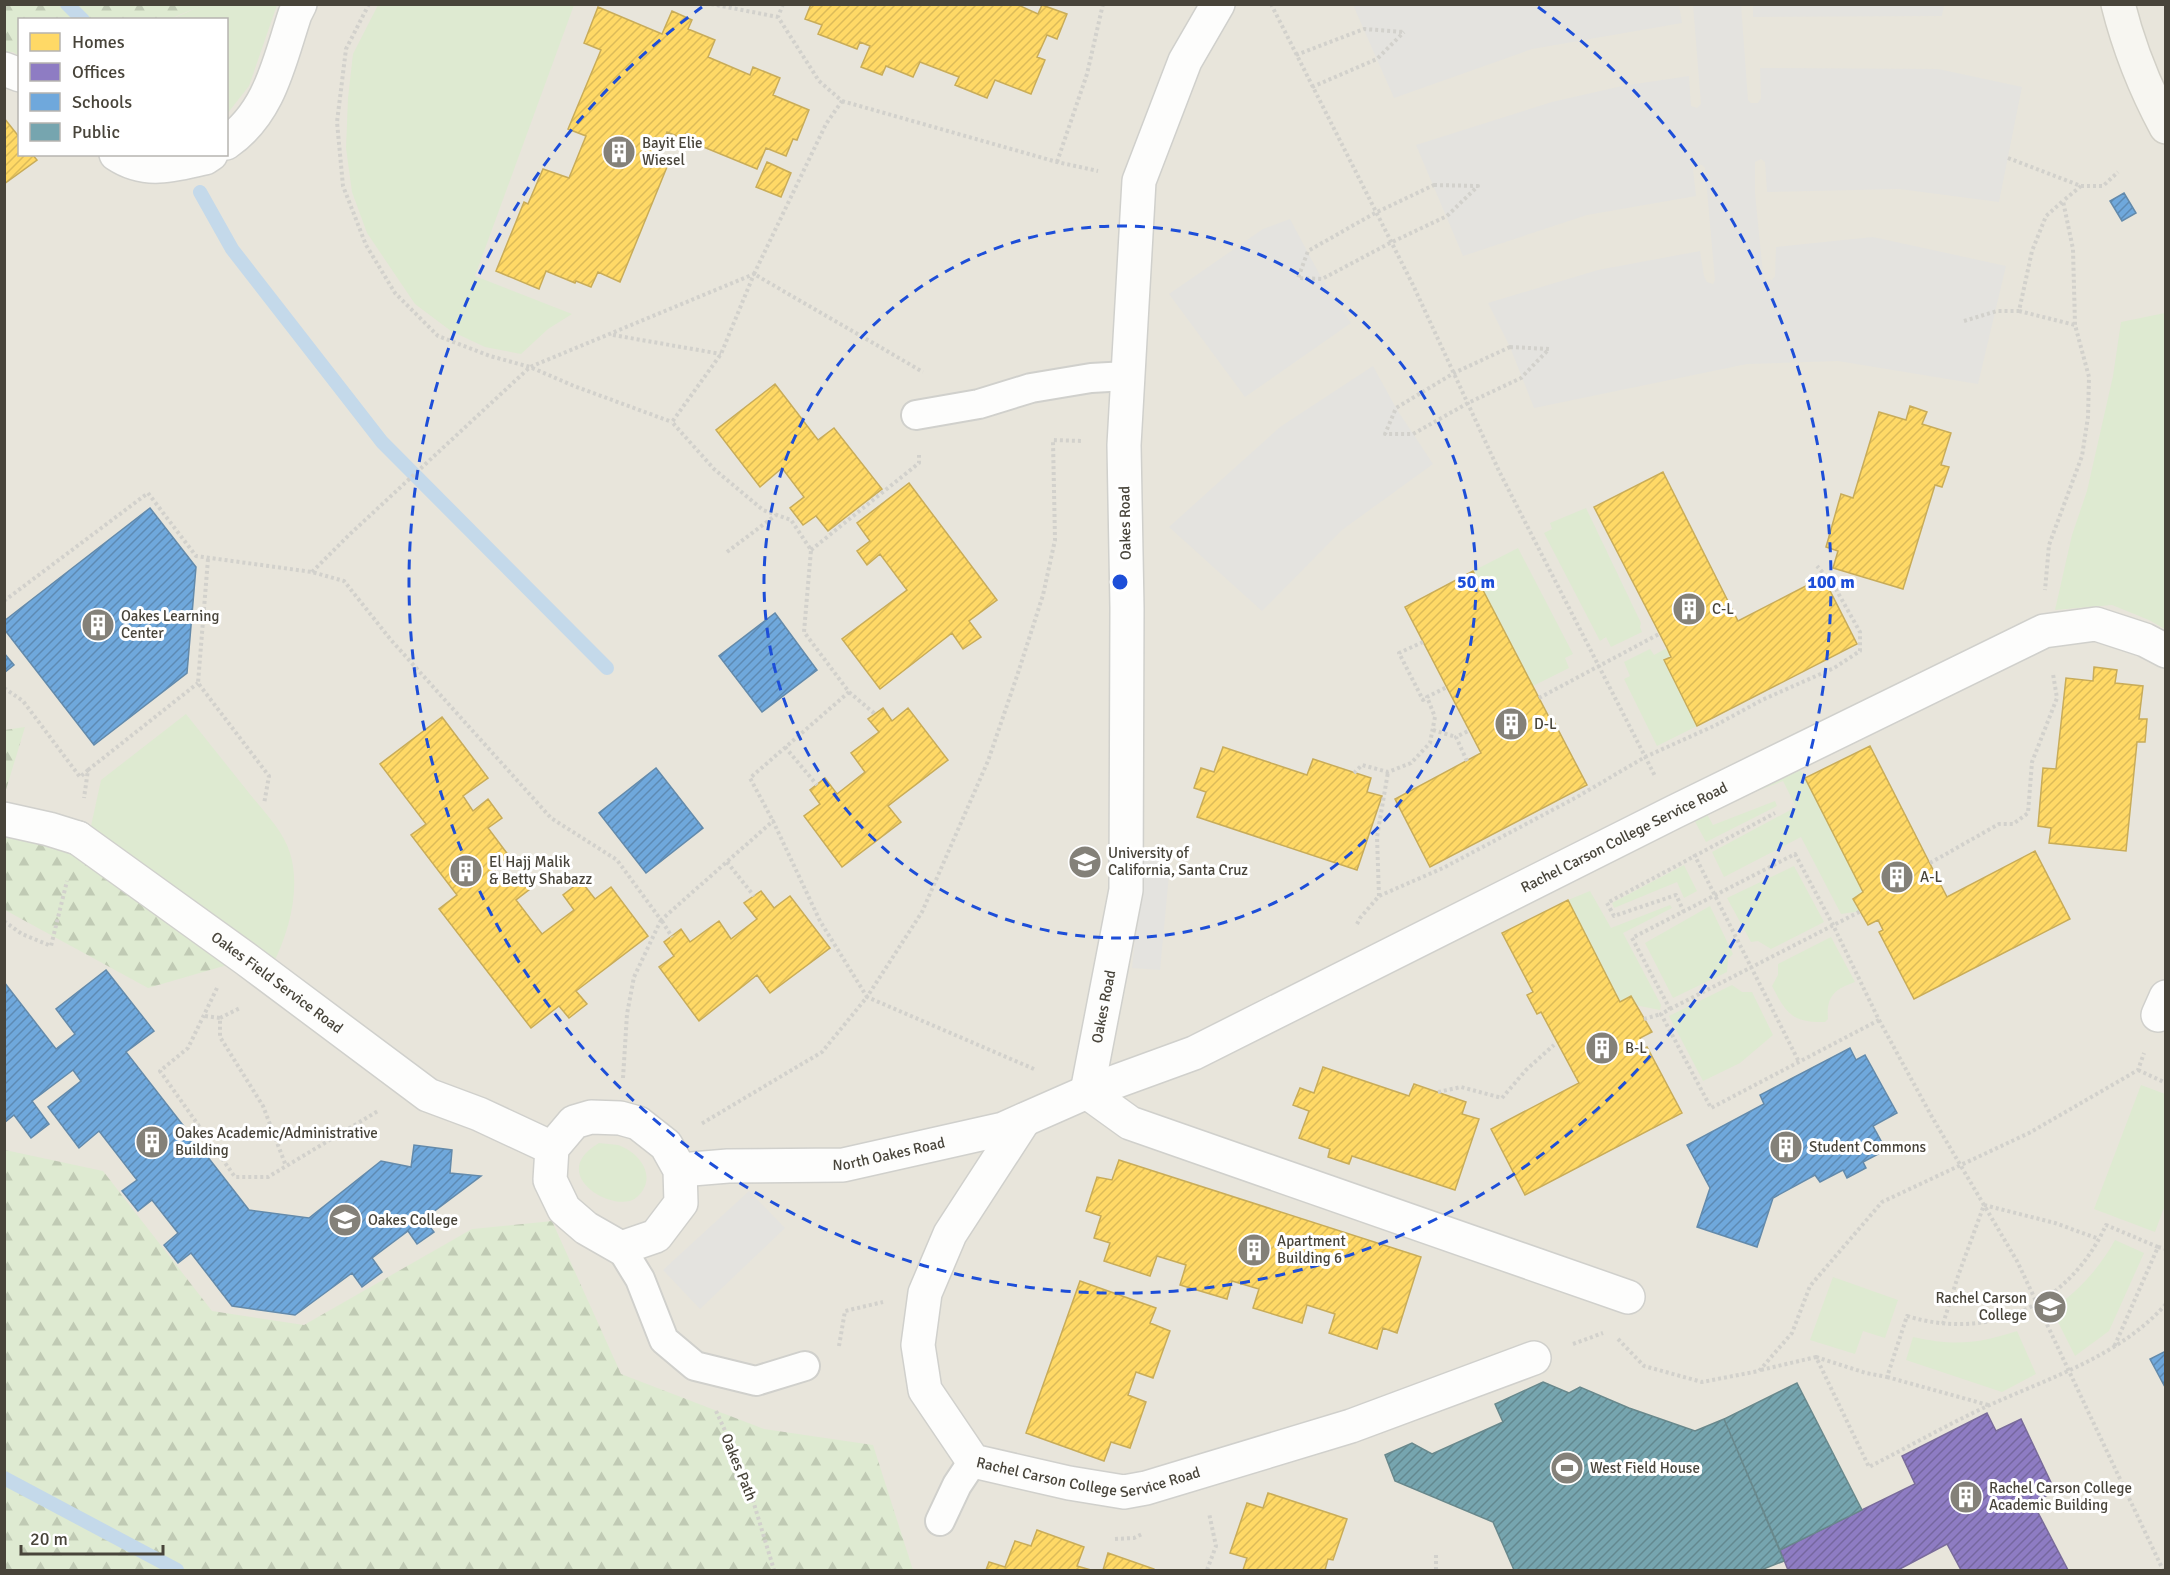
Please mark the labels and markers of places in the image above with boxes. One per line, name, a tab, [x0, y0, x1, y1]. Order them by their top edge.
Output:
building icon: Bayit Elie Wiesel	[601, 134, 637, 170]
place label: Bayit Elie Wiesel	[642, 134, 703, 169]
centre of rings	[1110, 572, 1130, 592]
building icon: C-L	[1671, 591, 1707, 627]
place label: C-L	[1712, 600, 1734, 618]
building icon: Oakes Learning Center	[80, 607, 116, 643]
place label: Oakes Learning Center	[121, 607, 219, 642]
building icon: D-L	[1493, 706, 1529, 742]
place label: D-L	[1534, 715, 1557, 733]
school or university icon: University of California, Santa Cruz	[1067, 844, 1103, 880]
place label: University of California, Santa Cruz	[1108, 844, 1248, 879]
building icon: El Hajj Malik & Betty Shabazz	[448, 853, 484, 889]
place label: El Hajj Malik & Betty Shabazz	[489, 853, 592, 888]
building icon: A-L	[1879, 859, 1915, 895]
place label: A-L	[1920, 868, 1942, 886]
building icon: B-L	[1584, 1030, 1620, 1066]
place label: B-L	[1625, 1039, 1647, 1057]
building icon: Oakes Academic/Administrative Building	[134, 1124, 170, 1160]
place label: Oakes Academic/Administrative Building	[175, 1124, 378, 1159]
building icon: Student Commons	[1768, 1129, 1804, 1165]
place label: Student Commons	[1809, 1138, 1927, 1156]
school or university icon: Oakes College	[327, 1202, 363, 1238]
place label: Oakes College	[368, 1211, 458, 1229]
building icon: Apartment Building 6	[1236, 1232, 1272, 1268]
place label: Apartment Building 6	[1277, 1232, 1346, 1267]
place label: Rachel Carson College	[1935, 1289, 2027, 1324]
school or university icon: Rachel Carson College	[2032, 1289, 2068, 1325]
sports icon: West Field House	[1549, 1450, 1585, 1486]
place label: West Field House	[1590, 1459, 1700, 1477]
building icon: Rachel Carson College Academic Building	[1948, 1479, 1984, 1515]
place label: Rachel Carson College Academic Building	[1989, 1479, 2132, 1514]

